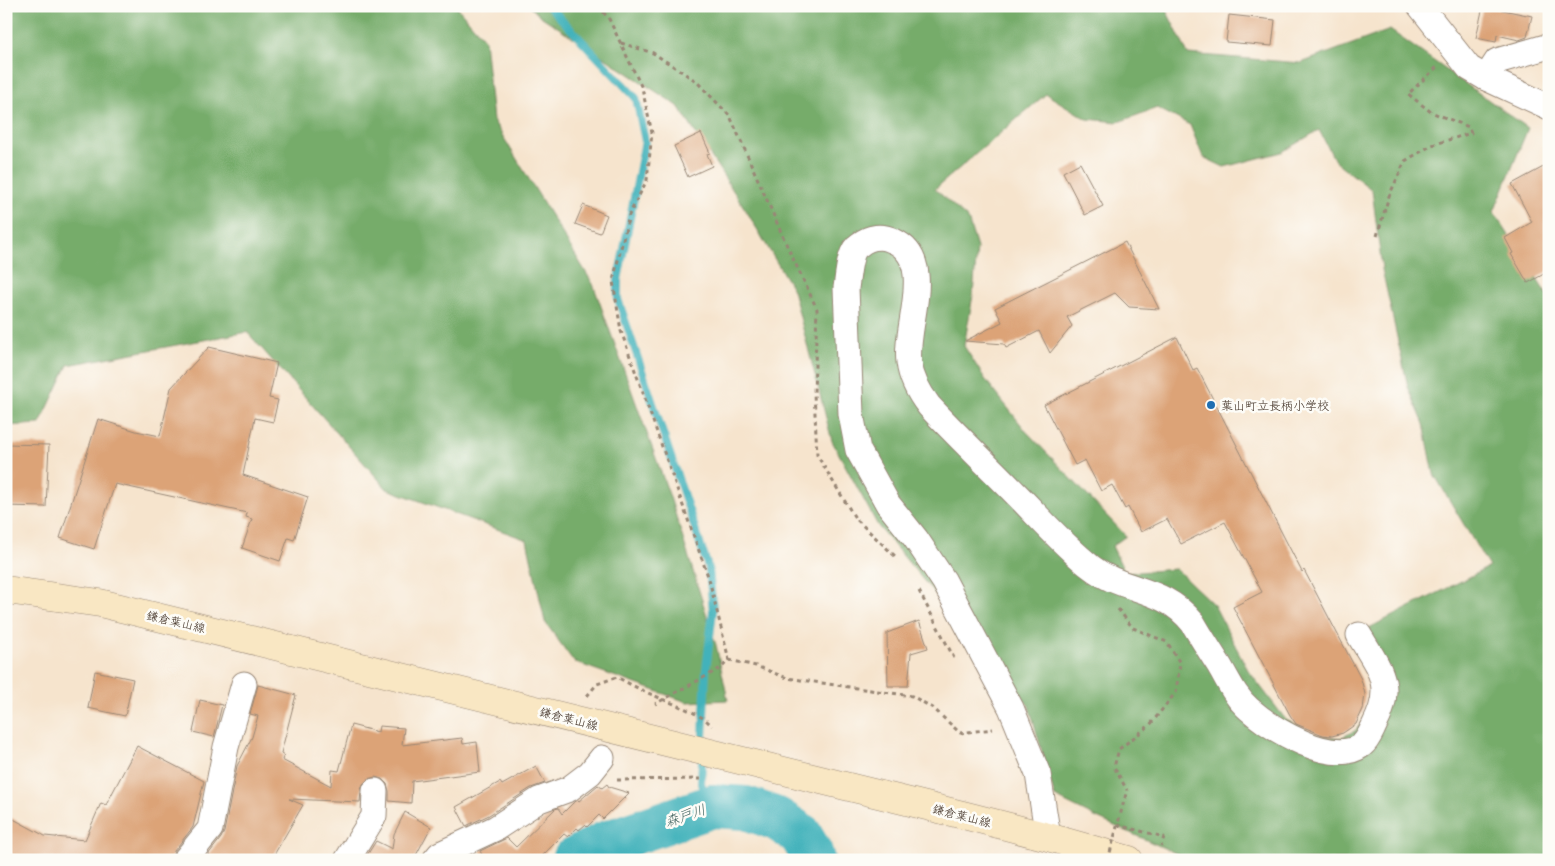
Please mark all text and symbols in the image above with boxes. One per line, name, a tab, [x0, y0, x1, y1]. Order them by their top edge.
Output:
place label: 葉山町立長柄小学校	[1221, 396, 1329, 414]
marker: 葉山町立長柄小学校	[1205, 399, 1217, 411]
street label: 鎌倉葉山線	[145, 605, 207, 637]
street label: 鎌倉葉山線	[538, 702, 600, 734]
water label: 森戸川	[662, 798, 708, 832]
street label: 鎌倉葉山線	[931, 799, 993, 831]

